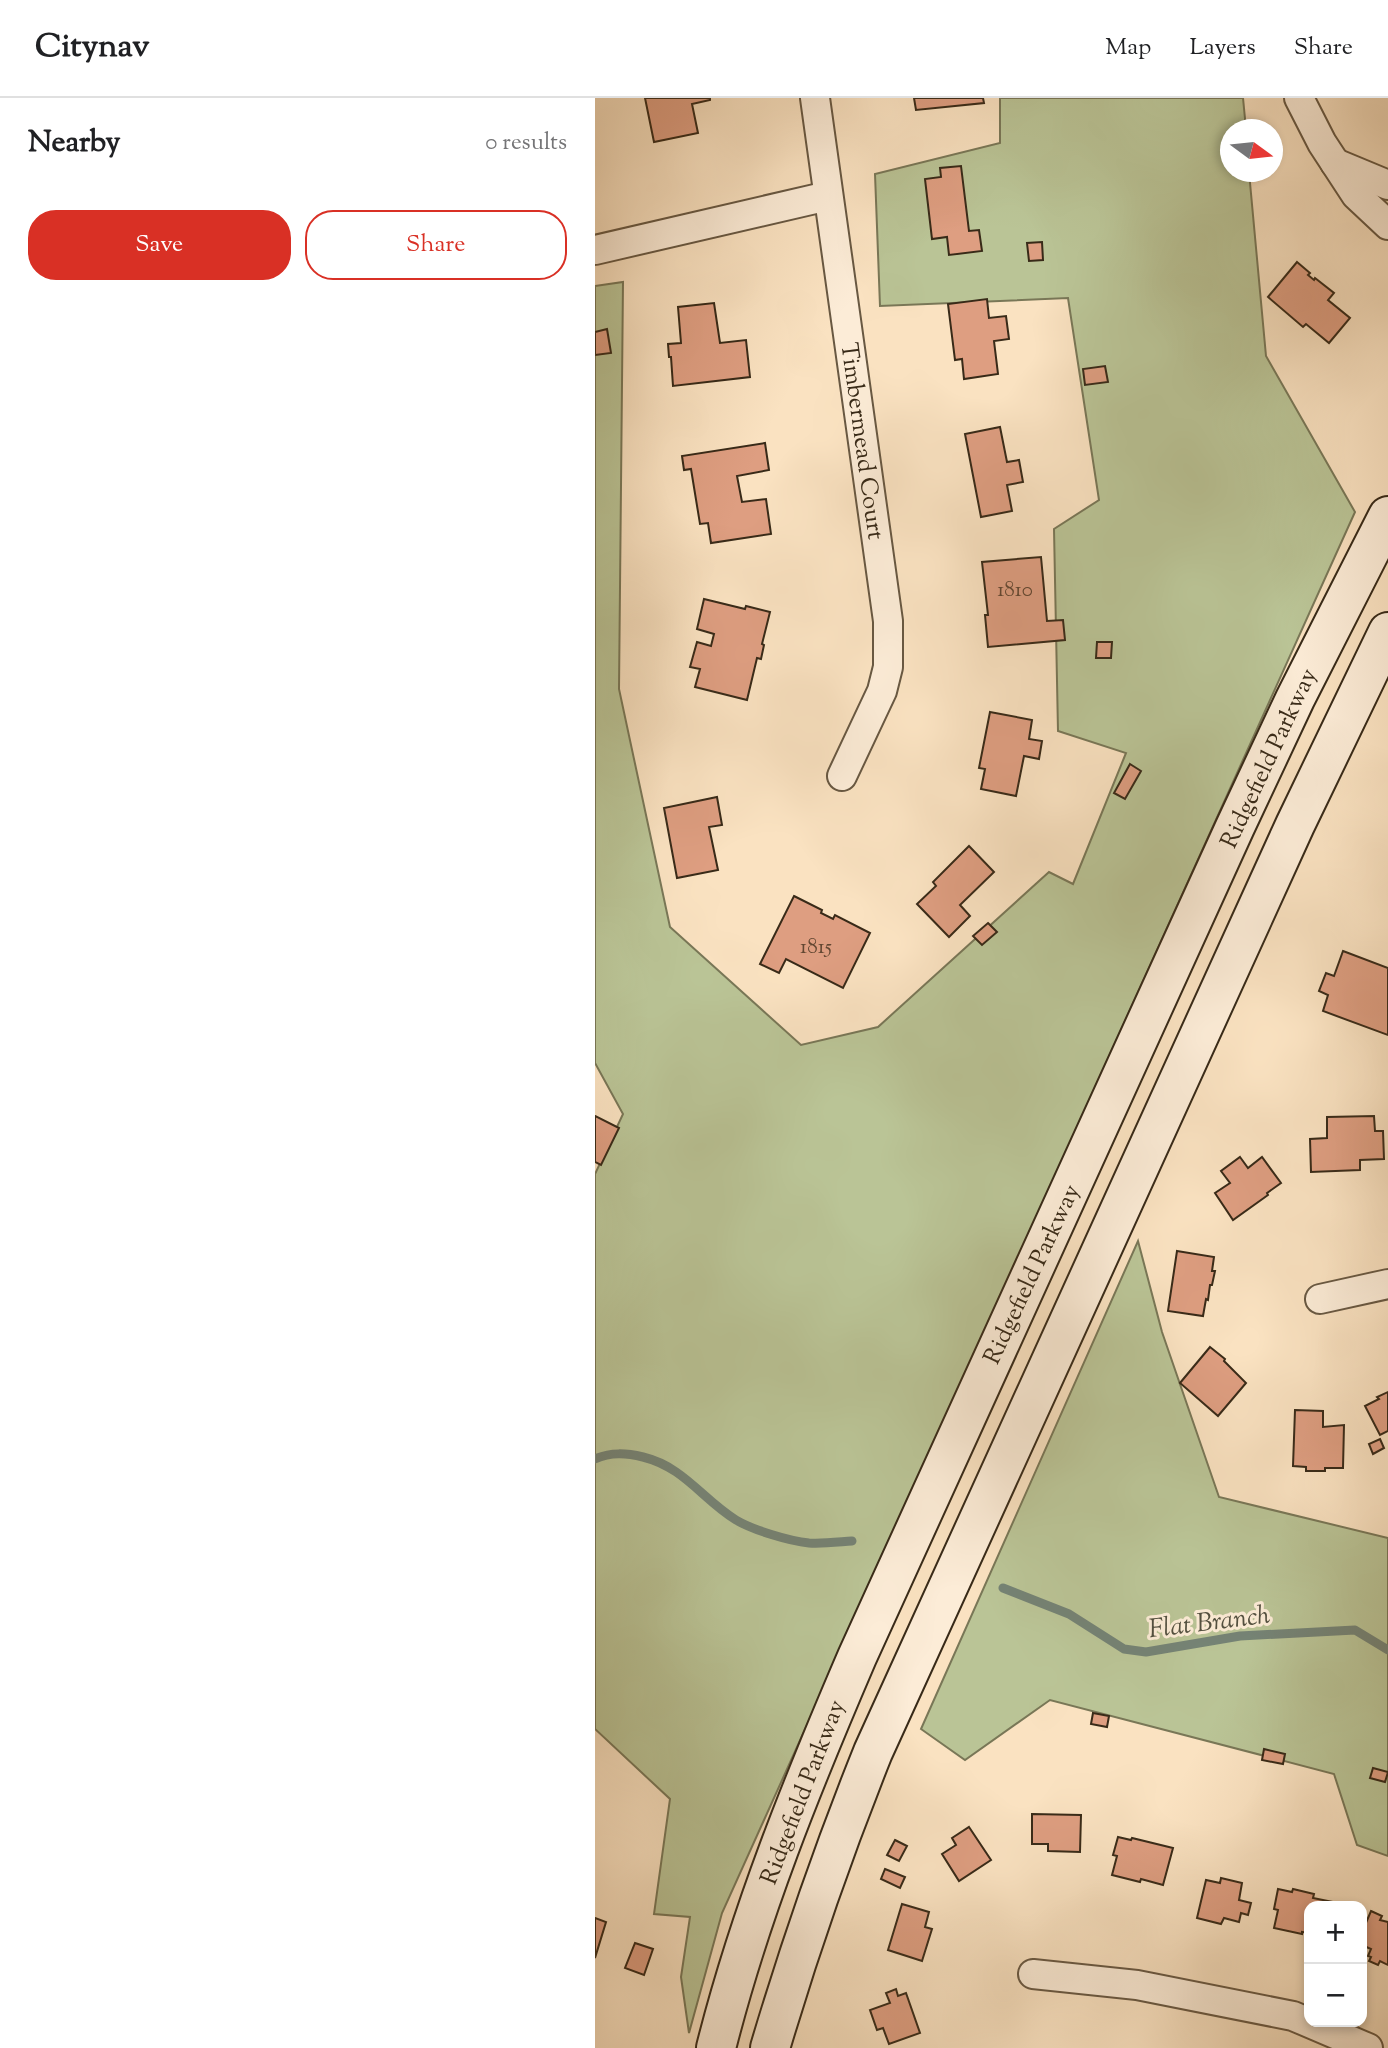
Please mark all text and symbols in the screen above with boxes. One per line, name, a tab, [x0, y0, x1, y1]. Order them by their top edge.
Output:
text: Citynav	[35, 24, 150, 72]
text: Map	[1105, 31, 1151, 65]
text: Layers	[1189, 31, 1256, 65]
text: Share	[1294, 31, 1353, 65]
north arrow	[1220, 119, 1283, 182]
text: Nearby	[28, 122, 120, 165]
text: 0 results	[485, 127, 567, 160]
button: Save	[28, 210, 291, 280]
button: Share	[305, 210, 567, 280]
street label: Timbermead Court	[830, 341, 892, 542]
house number: 1810	[997, 576, 1033, 606]
street label: Ridgefield Parkway	[1213, 663, 1327, 855]
house number: 1815	[800, 933, 832, 963]
street label: Ridgefield Parkway	[976, 1179, 1090, 1371]
water label: Flat Branch	[1147, 1598, 1272, 1649]
street label: Ridgefield Parkway	[753, 1695, 855, 1890]
map controls	[1304, 1901, 1367, 2027]
button: +	[1304, 1901, 1367, 1964]
button: −	[1304, 1964, 1367, 2027]

